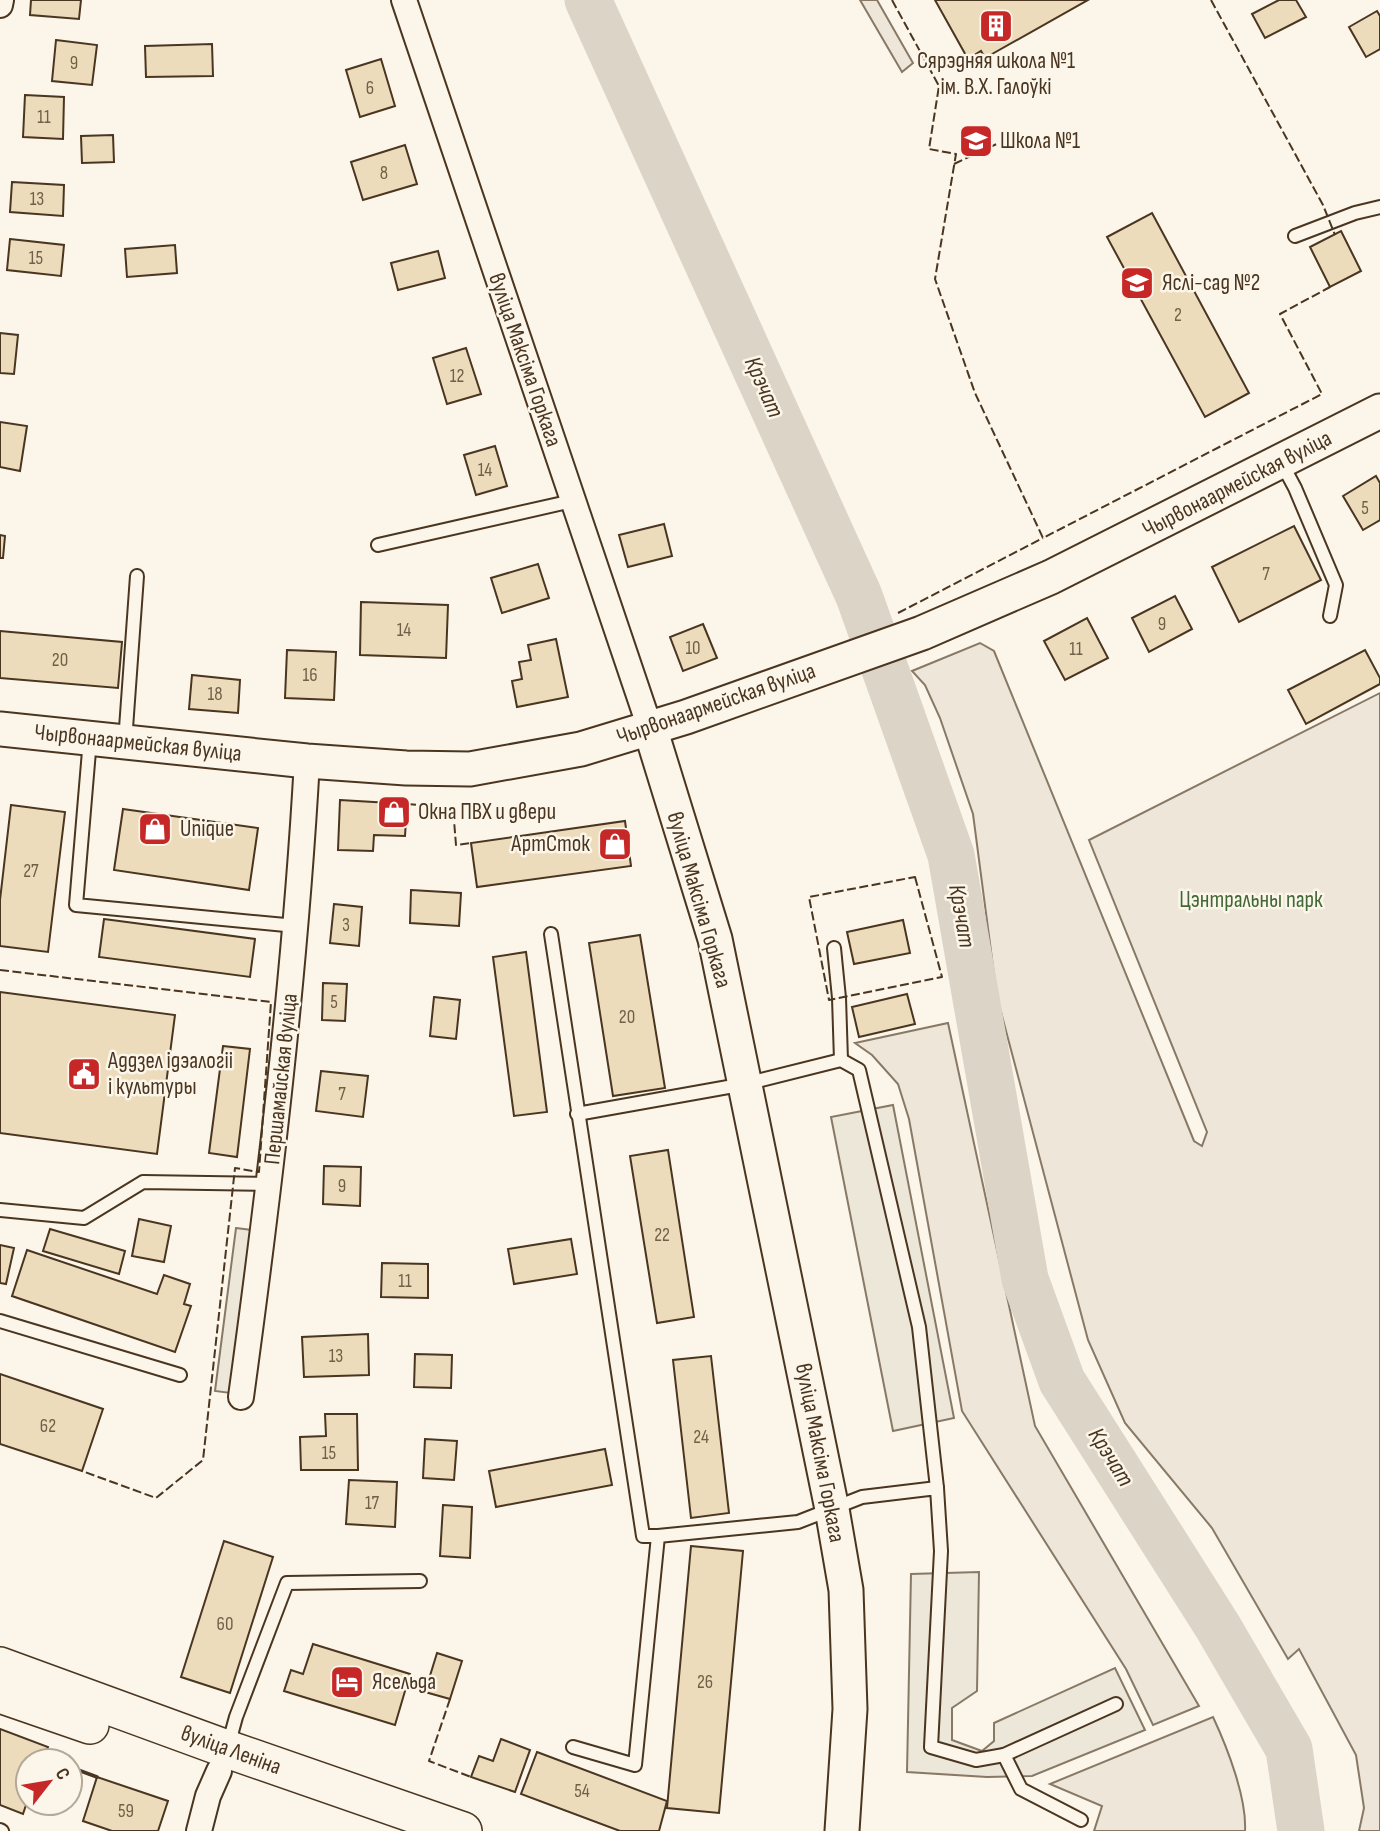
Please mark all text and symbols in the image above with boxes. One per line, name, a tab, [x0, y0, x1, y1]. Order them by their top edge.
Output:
building icon: Сярэдняя школа №1 ім. В.Х. Галоўкі	[977, 7, 1015, 45]
place label: Сярэдняя школа №1 ім. В.Х. Галоўкі	[917, 47, 1075, 101]
house number: 9	[70, 52, 78, 75]
house number: 6	[366, 77, 374, 100]
house number: 11	[37, 106, 51, 129]
school or university icon: Школа №1	[957, 122, 995, 160]
place label: Школа №1	[1000, 127, 1080, 155]
house number: 8	[380, 162, 388, 185]
house number: 13	[30, 188, 44, 211]
house number: 15	[29, 247, 43, 270]
school or university icon: Яслі-сад №2	[1118, 264, 1156, 302]
place label: Яслі-сад №2	[1162, 269, 1260, 297]
street label: вуліца Максіма Горкага	[482, 270, 568, 450]
house number: 2	[1174, 304, 1182, 327]
water label: Крэчат	[738, 352, 790, 422]
house number: 12	[450, 365, 464, 388]
street label: Чырвонаармейская вуліца	[1138, 424, 1336, 544]
house number: 14	[478, 459, 492, 482]
house number: 5	[1361, 497, 1369, 520]
house number: 7	[1262, 563, 1270, 586]
house number: 9	[1158, 613, 1166, 636]
house number: 14	[397, 619, 411, 642]
house number: 10	[685, 637, 701, 660]
house number: 11	[1069, 638, 1083, 661]
house number: 20	[52, 649, 68, 672]
street label: Чырвонаармейская вуліца	[613, 657, 819, 751]
house number: 16	[303, 664, 317, 687]
house number: 18	[208, 683, 222, 706]
street label: Чырвонаармейская вуліца	[33, 718, 243, 768]
shop icon: Окна ПВХ и двери	[375, 793, 413, 831]
place label: Окна ПВХ и двери	[418, 798, 556, 826]
street label: вуліца Максіма Горкага	[660, 809, 738, 991]
shop icon: Unique	[136, 810, 174, 848]
place label: Unique	[180, 815, 234, 843]
shop icon: АртСток	[596, 825, 634, 863]
place label: АртСток	[510, 830, 590, 858]
house number: 27	[23, 860, 39, 883]
water label: Крэчат	[942, 882, 982, 950]
park label: Цэнтральны парк	[1179, 886, 1323, 914]
house number: 3	[342, 914, 350, 937]
house number: 5	[330, 991, 338, 1014]
street label: Першамайская вуліца	[258, 992, 304, 1166]
house number: 20	[619, 1006, 635, 1029]
place label: Аддзел ідэалогіі і культуры	[107, 1047, 233, 1101]
public building icon: Аддзел ідэалогіі і культуры	[65, 1055, 103, 1093]
house number: 7	[338, 1083, 346, 1106]
house number: 9	[338, 1175, 346, 1198]
house number: 22	[654, 1224, 670, 1247]
house number: 11	[398, 1270, 412, 1293]
house number: 13	[329, 1345, 343, 1368]
street label: вуліца Максіма Горкага	[789, 1361, 851, 1545]
house number: 62	[40, 1415, 56, 1438]
water label: Крэчат	[1082, 1422, 1140, 1492]
house number: 24	[693, 1426, 709, 1449]
house number: 15	[322, 1442, 336, 1465]
house number: 17	[365, 1492, 380, 1515]
house number: 60	[217, 1613, 233, 1636]
hotel icon: Ясельда	[328, 1663, 366, 1701]
place label: Ясельда	[372, 1668, 436, 1696]
house number: 26	[697, 1671, 713, 1694]
street label: вуліца Леніна	[177, 1719, 285, 1781]
north arrow	[14, 1747, 84, 1817]
text: С	[50, 1764, 75, 1784]
house number: 54	[574, 1780, 590, 1803]
house number: 59	[118, 1800, 134, 1823]

